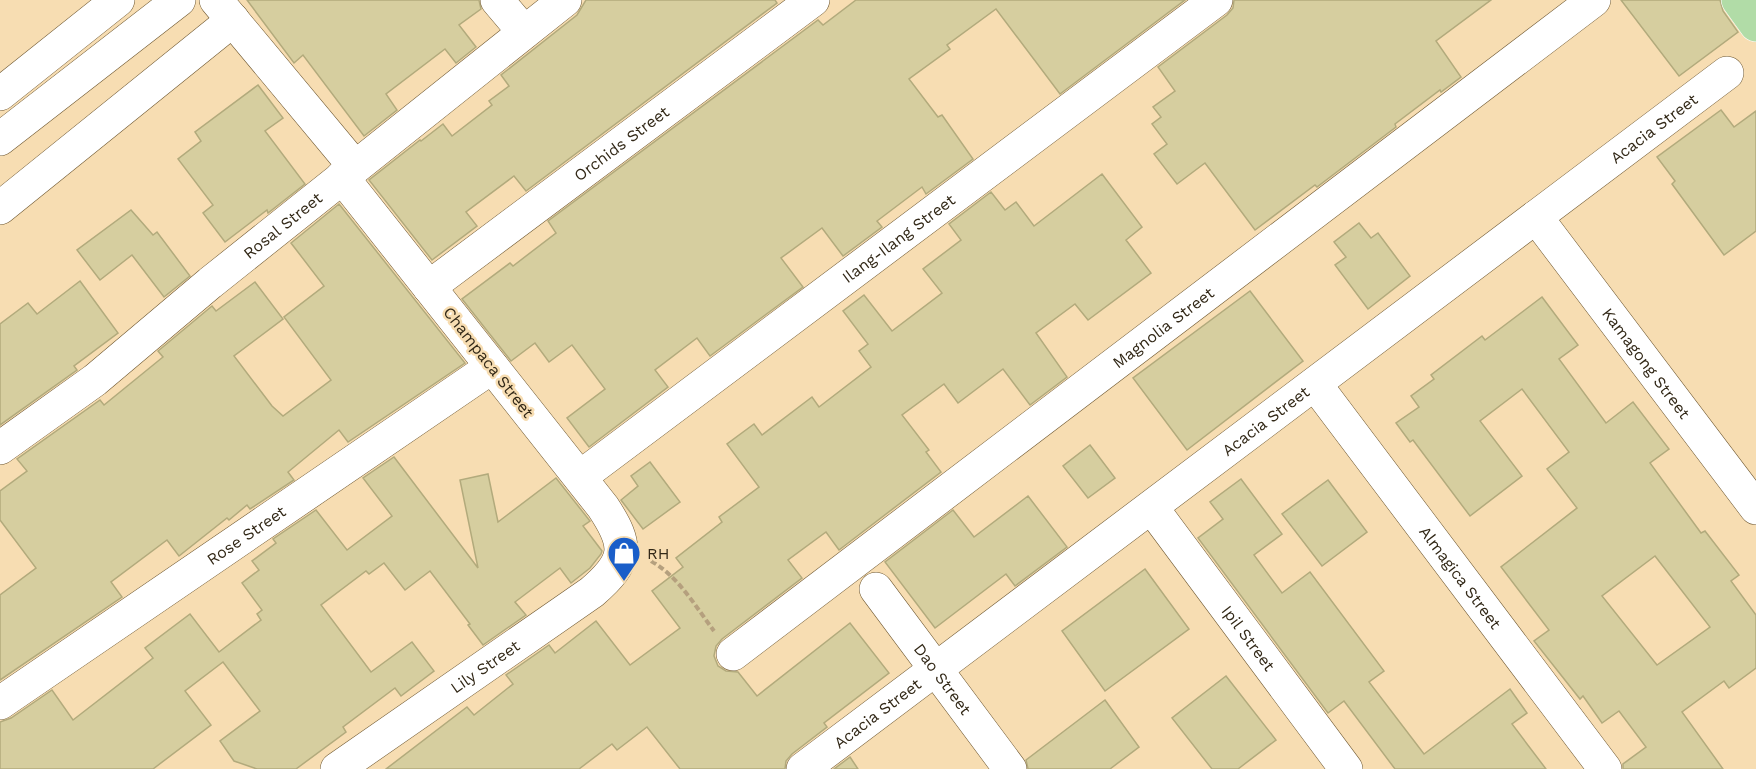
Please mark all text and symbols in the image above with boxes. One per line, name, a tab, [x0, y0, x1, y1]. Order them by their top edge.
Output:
street label: Acacia Street	[1607, 90, 1701, 168]
street label: Orchids Street	[570, 102, 673, 185]
street label: Rosal Street	[240, 188, 326, 263]
street label: Ilang-Ilang Street	[839, 190, 959, 287]
street label: Magnolia Street	[1109, 283, 1218, 372]
street label: Champaca Street	[439, 303, 538, 422]
street label: Kamagong Street	[1598, 304, 1694, 423]
street label: Acacia Street	[1218, 382, 1313, 460]
street label: Rose Street	[203, 502, 290, 569]
street label: Almagica Street	[1415, 522, 1505, 633]
shop icon: RH	[606, 535, 642, 582]
place label: RH	[647, 544, 669, 563]
street label: Ipil Street	[1218, 602, 1279, 675]
street label: Lily Street	[447, 636, 524, 697]
street label: Dao Street	[910, 640, 975, 719]
street label: Acacia Street	[830, 674, 925, 752]

